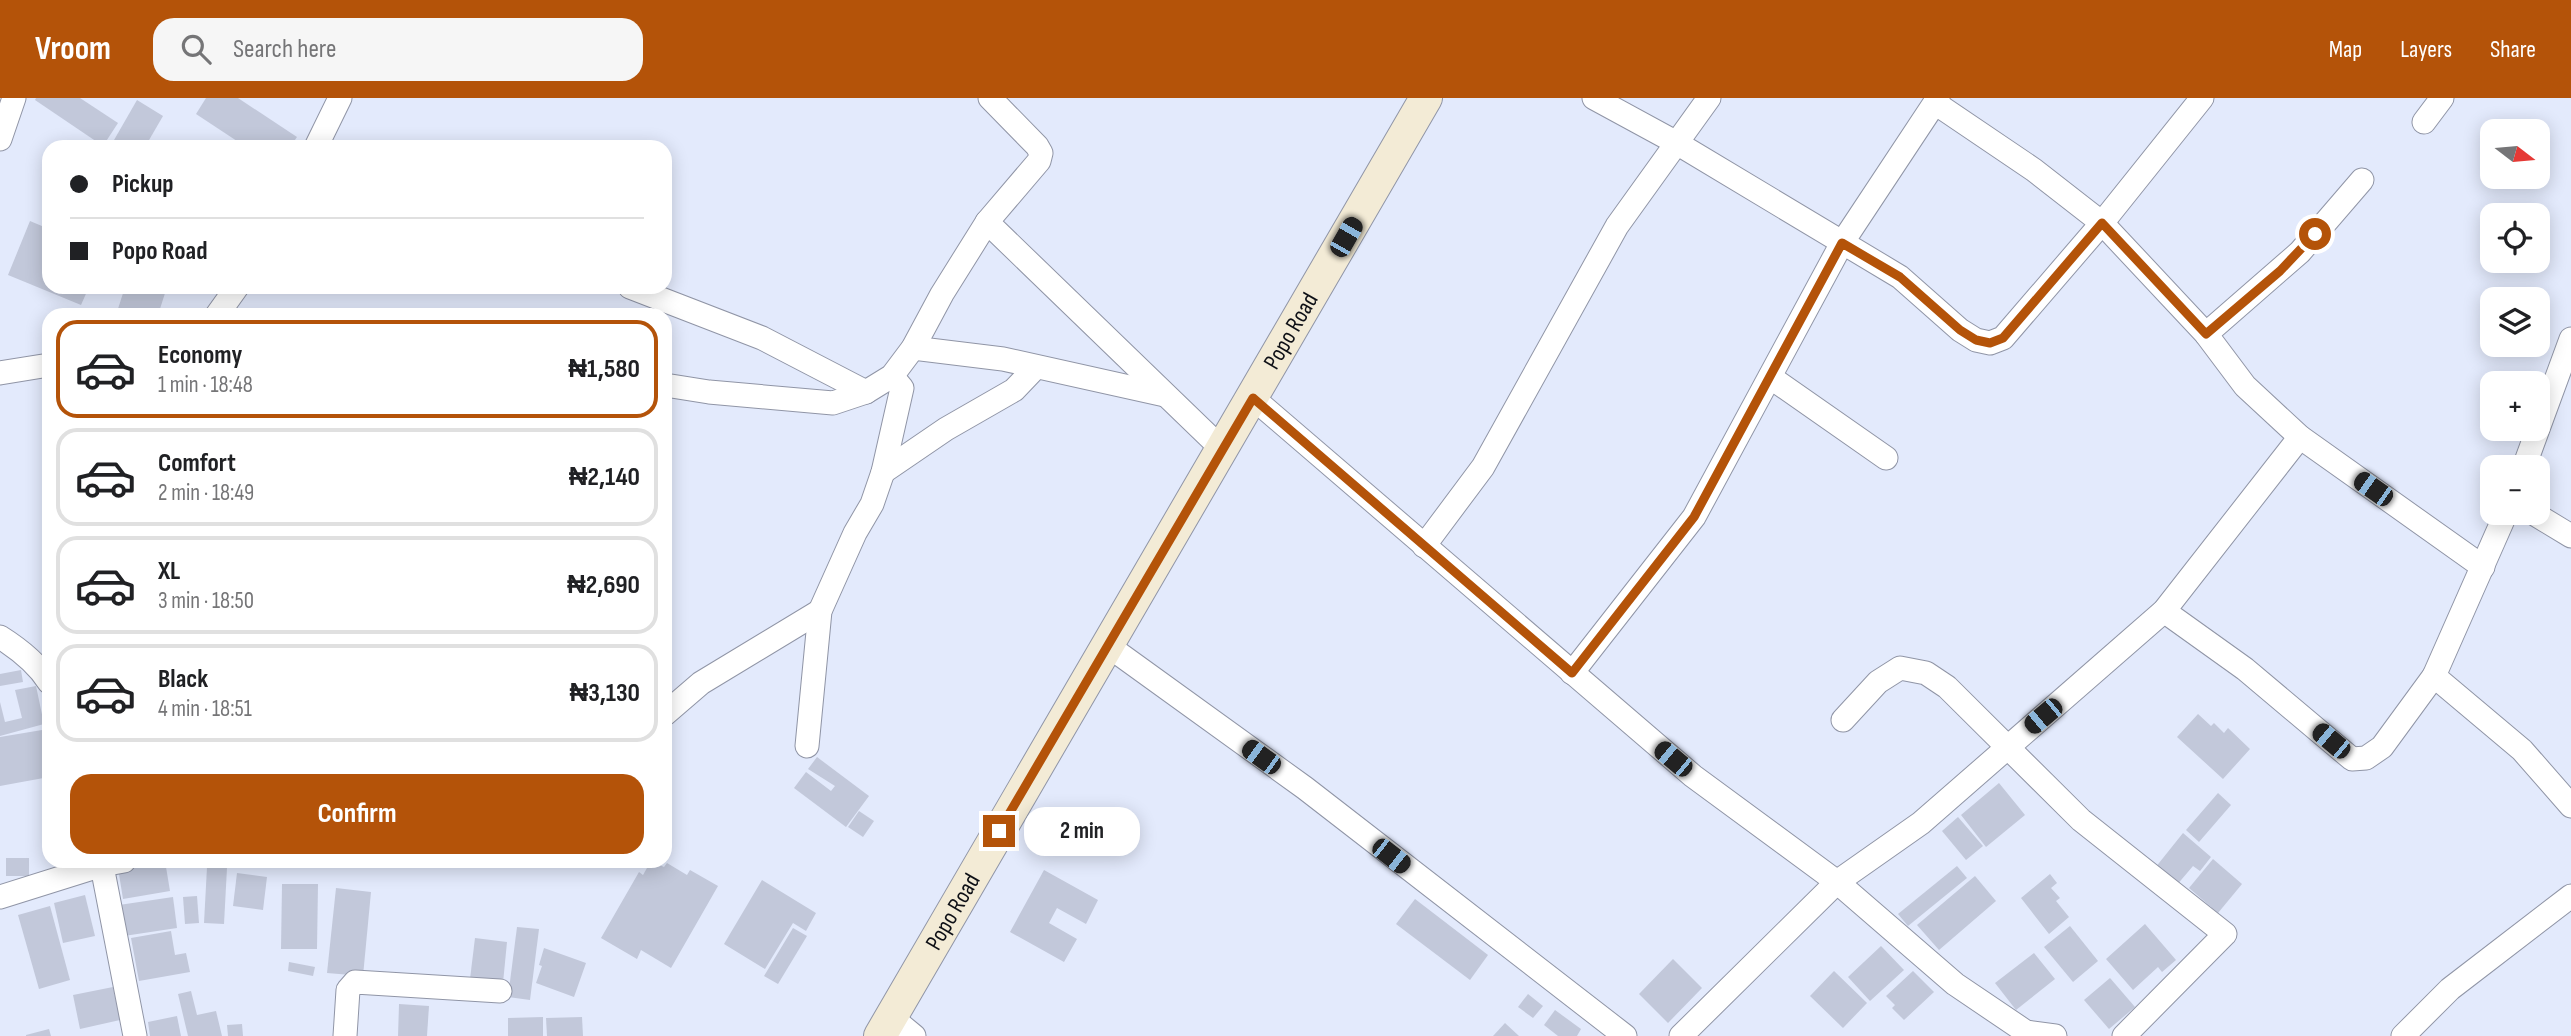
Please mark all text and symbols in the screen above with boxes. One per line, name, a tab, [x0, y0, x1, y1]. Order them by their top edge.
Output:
search box	[153, 18, 643, 81]
text: Vroom	[35, 29, 111, 69]
icon: search	[177, 30, 215, 68]
text: Search here	[233, 34, 336, 65]
text: Map	[2329, 35, 2362, 64]
text: Layers	[2400, 35, 2452, 64]
text: Share	[2490, 35, 2536, 64]
north arrow	[2480, 119, 2550, 189]
map controls	[2480, 119, 2550, 525]
text: Pickup	[112, 169, 174, 200]
button: locate	[2480, 203, 2550, 273]
car	[1327, 214, 1366, 260]
route start	[2299, 218, 2331, 250]
text: Popo Road	[112, 236, 208, 267]
street label: Popo Road	[1257, 287, 1324, 374]
button: layers	[2480, 287, 2550, 357]
icon: car	[74, 338, 137, 401]
text: Economy	[158, 340, 242, 371]
text: ₦1,580	[568, 354, 640, 385]
text: 1 min · 18:48	[158, 371, 253, 399]
button: +	[2480, 371, 2550, 441]
icon: car	[74, 446, 137, 509]
text: Comfort	[158, 448, 236, 479]
button: −	[2480, 455, 2550, 525]
text: ₦2,140	[569, 462, 640, 493]
car	[2350, 468, 2397, 510]
text: 2 min · 18:49	[158, 479, 254, 507]
icon: car	[74, 554, 137, 617]
text: XL	[158, 556, 180, 587]
text: ₦2,690	[567, 570, 640, 601]
text: 3 min · 18:50	[158, 587, 254, 615]
icon: car	[74, 662, 137, 725]
text: Black	[158, 664, 208, 695]
text: ₦3,130	[569, 678, 640, 709]
car	[2021, 694, 2066, 738]
text: 4 min · 18:51	[158, 695, 252, 723]
car	[2309, 719, 2354, 763]
car	[1238, 736, 1285, 778]
car	[1651, 737, 1696, 781]
button: Confirm	[70, 774, 644, 854]
callout: 2 min	[1024, 806, 1139, 856]
route end	[983, 815, 1015, 847]
text: 2 min	[1060, 817, 1104, 845]
car	[1368, 835, 1415, 877]
street label: Popo Road	[919, 868, 986, 955]

